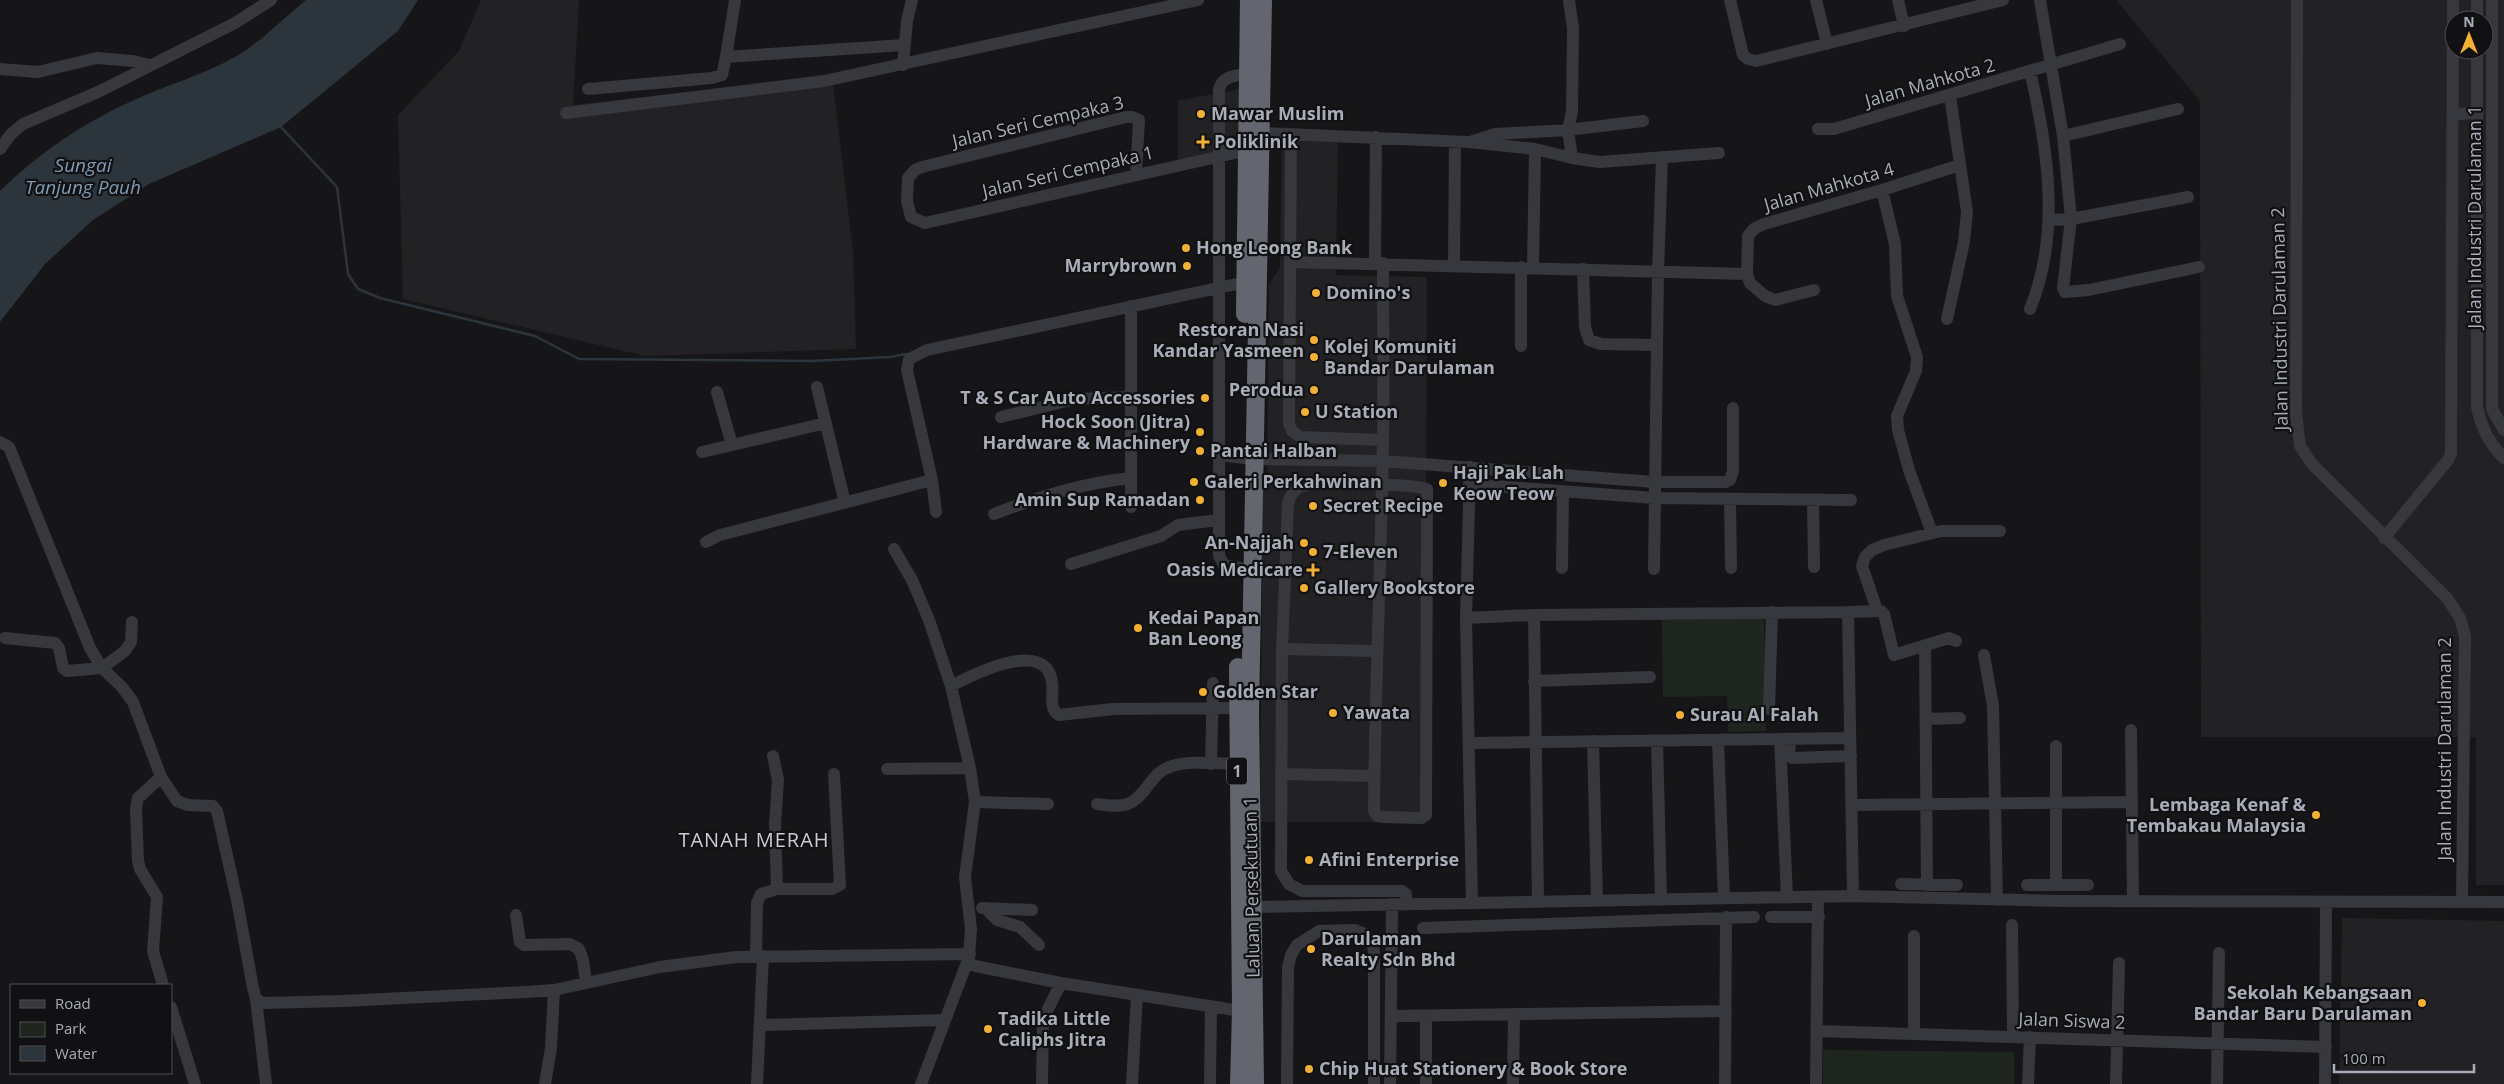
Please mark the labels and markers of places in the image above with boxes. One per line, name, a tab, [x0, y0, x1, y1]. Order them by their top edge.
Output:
place label: Mawar Muslim	[1211, 101, 1344, 125]
marker: Mawar Muslim	[1195, 108, 1207, 120]
place label: Poliklinik	[1214, 129, 1299, 153]
marker: Poliklinik	[1196, 135, 1210, 149]
place label: Hong Leong Bank	[1196, 235, 1353, 259]
marker: Hong Leong Bank	[1180, 242, 1192, 254]
place label: Marrybrown	[1065, 253, 1177, 277]
marker: Marrybrown	[1181, 260, 1193, 272]
place label: Domino's	[1326, 280, 1410, 304]
marker: Domino's	[1310, 287, 1322, 299]
place label: Restoran Nasi Kandar Yasmeen	[1152, 317, 1304, 362]
marker: Restoran Nasi Kandar Yasmeen	[1308, 334, 1320, 346]
place label: Kolej Komuniti Bandar Darulaman	[1324, 334, 1495, 379]
marker: Kolej Komuniti Bandar Darulaman	[1308, 351, 1320, 363]
place label: Perodua	[1229, 377, 1304, 401]
marker: Perodua	[1308, 384, 1320, 396]
place label: T & S Car Auto Accessories	[960, 385, 1195, 409]
marker: T & S Car Auto Accessories	[1199, 392, 1211, 404]
place label: U Station	[1315, 399, 1398, 423]
marker: U Station	[1299, 406, 1311, 418]
place label: Hock Soon (Jitra) Hardware & Machinery	[983, 409, 1191, 454]
marker: Hock Soon (Jitra) Hardware & Machinery	[1194, 426, 1206, 438]
place label: Pantai Halban	[1210, 438, 1337, 462]
marker: Pantai Halban	[1194, 445, 1206, 457]
place label: Haji Pak Lah Keow Teow	[1453, 460, 1564, 505]
place label: Galeri Perkahwinan	[1204, 469, 1382, 493]
marker: Galeri Perkahwinan	[1188, 476, 1200, 488]
marker: Haji Pak Lah Keow Teow	[1437, 477, 1449, 489]
place label: Amin Sup Ramadan	[1015, 487, 1190, 511]
place label: Secret Recipe	[1323, 493, 1443, 517]
marker: Amin Sup Ramadan	[1194, 494, 1206, 506]
marker: Secret Recipe	[1307, 500, 1319, 512]
place label: An-Najjah	[1205, 530, 1294, 554]
marker: An-Najjah	[1298, 537, 1310, 549]
place label: 7-Eleven	[1323, 539, 1398, 563]
marker: 7-Eleven	[1307, 546, 1319, 558]
place label: Oasis Medicare	[1166, 557, 1303, 581]
marker: Oasis Medicare	[1307, 564, 1319, 576]
place label: Gallery Bookstore	[1314, 575, 1475, 599]
marker: Gallery Bookstore	[1298, 582, 1310, 594]
place label: Kedai Papan Ban Leong	[1148, 605, 1259, 650]
marker: Kedai Papan Ban Leong	[1132, 622, 1144, 634]
place label: Golden Star	[1213, 679, 1318, 703]
marker: Golden Star	[1197, 686, 1209, 698]
place label: Yawata	[1343, 700, 1410, 724]
place label: Surau Al Falah	[1690, 702, 1819, 726]
marker: Yawata	[1327, 707, 1339, 719]
marker: Surau Al Falah	[1674, 709, 1686, 721]
place label: Lembaga Kenaf & Tembakau Malaysia	[2127, 792, 2306, 837]
marker: Lembaga Kenaf & Tembakau Malaysia	[2310, 809, 2322, 821]
place label: Afini Enterprise	[1319, 847, 1459, 871]
marker: Afini Enterprise	[1303, 854, 1315, 866]
place label: Darulaman Realty Sdn Bhd	[1321, 926, 1456, 971]
marker: Darulaman Realty Sdn Bhd	[1305, 943, 1317, 955]
place label: Sekolah Kebangsaan Bandar Baru Darulaman	[2194, 980, 2412, 1025]
marker: Sekolah Kebangsaan Bandar Baru Darulaman	[2416, 997, 2428, 1009]
place label: Tadika Little Caliphs Jitra	[998, 1006, 1110, 1051]
marker: Tadika Little Caliphs Jitra	[982, 1023, 994, 1035]
place label: Chip Huat Stationery & Book Store	[1319, 1056, 1628, 1080]
marker: Chip Huat Stationery & Book Store	[1303, 1063, 1315, 1075]

